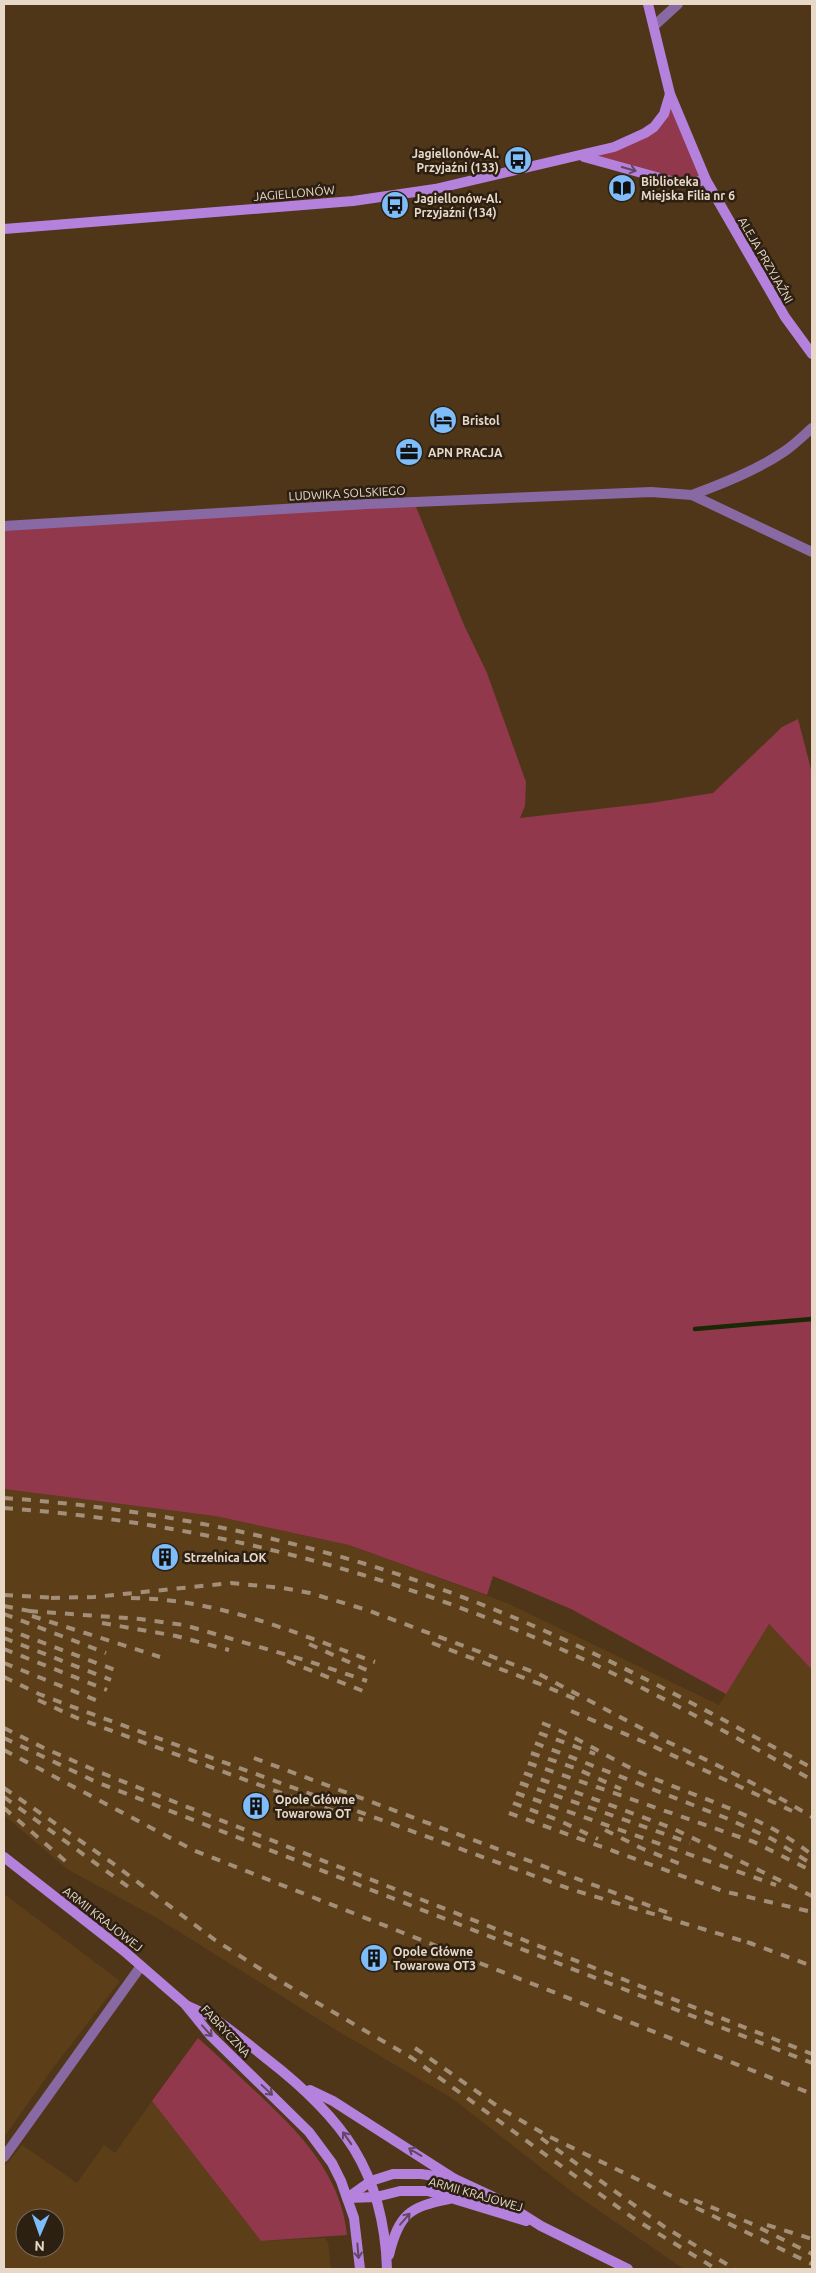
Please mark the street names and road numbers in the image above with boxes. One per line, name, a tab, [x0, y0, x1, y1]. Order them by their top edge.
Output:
street label: JAGIELLONÓW	[253, 183, 335, 203]
street label: ALEJA PRZYJAŹNI	[736, 215, 796, 305]
street label: LUDWIKA SOLSKIEGO	[288, 483, 406, 503]
street label: ARMII KRAJOWEJ	[61, 1884, 145, 1954]
street label: FABRYCZNA	[199, 2002, 253, 2060]
street label: ARMII KRAJOWEJ	[428, 2174, 524, 2214]

